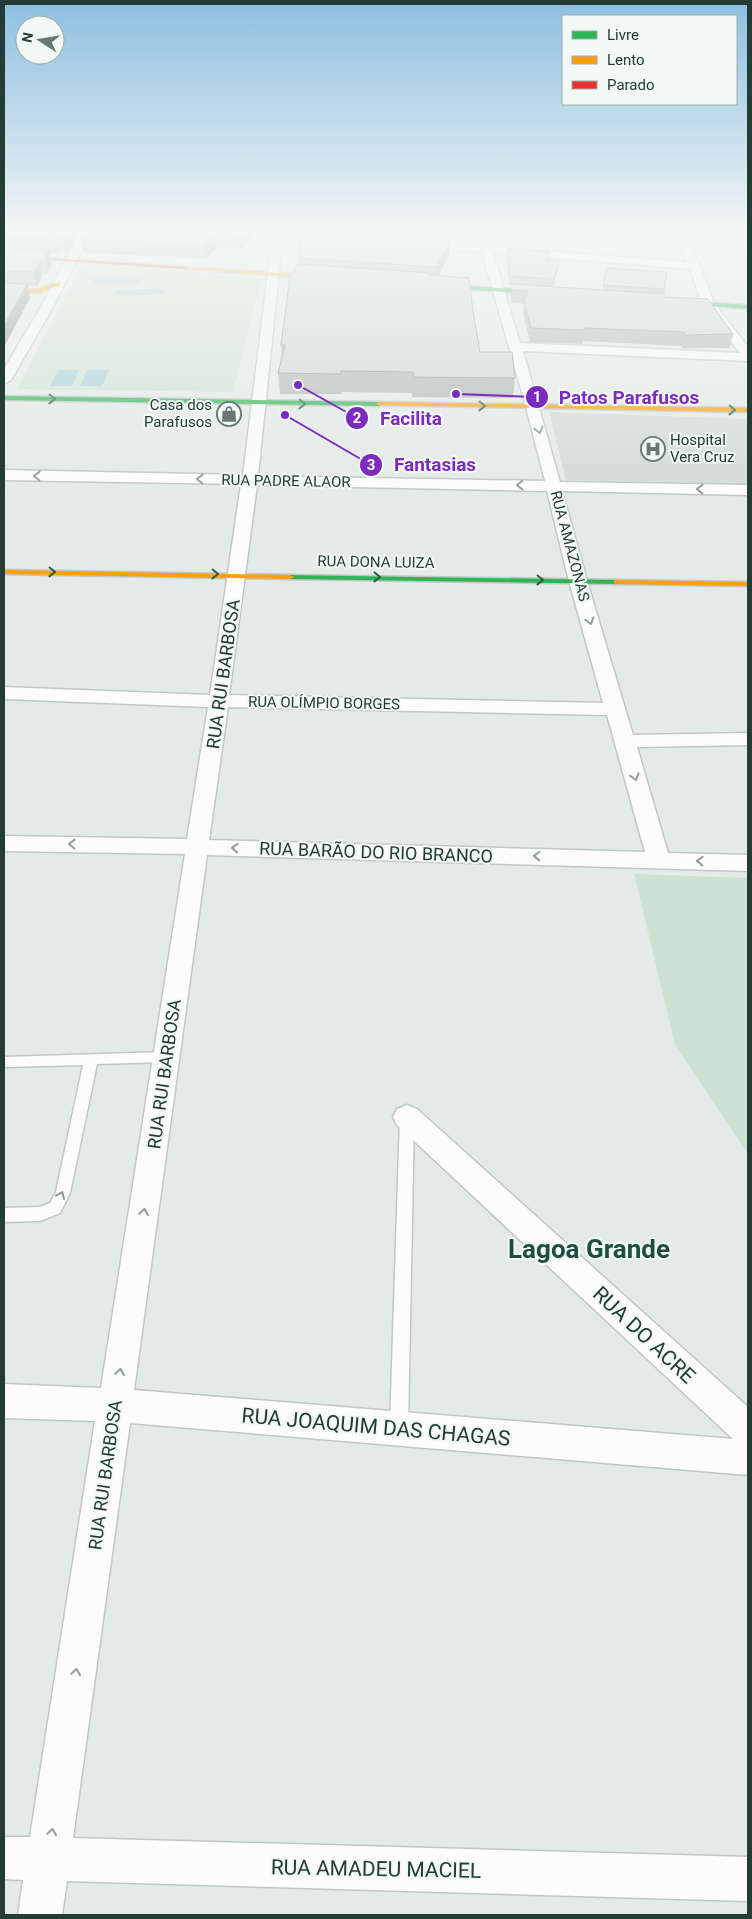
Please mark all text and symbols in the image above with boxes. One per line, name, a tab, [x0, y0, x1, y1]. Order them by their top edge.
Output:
north arrow	[15, 15, 65, 65]
legend	[562, 15, 737, 105]
text: Livre	[607, 26, 639, 44]
text: N	[18, 31, 36, 44]
text: Lento	[607, 51, 645, 69]
text: Parado	[607, 76, 655, 94]
callout: Patos Parafusos	[524, 380, 710, 414]
text: Patos Parafusos	[559, 386, 699, 409]
text: 1	[533, 388, 541, 406]
one-way arrow	[49, 394, 57, 404]
place label: Casa dos Parafusos	[144, 396, 212, 431]
one-way arrow	[299, 398, 307, 409]
shop icon: Casa dos Parafusos	[216, 401, 242, 427]
callout: Facilita	[345, 401, 452, 435]
one-way arrow	[479, 401, 487, 412]
one-way arrow	[729, 405, 737, 415]
text: Facilita	[380, 407, 442, 430]
text: 2	[353, 409, 362, 427]
one-way arrow	[533, 426, 544, 435]
place label: Hospital Vera Cruz	[670, 431, 734, 466]
hospital icon: Hospital Vera Cruz	[640, 436, 666, 462]
callout: Fantasias	[359, 448, 486, 482]
text: Fantasias	[394, 453, 476, 476]
text: 3	[367, 456, 375, 474]
one-way arrow	[33, 471, 40, 481]
street label: RUA PADRE ALAOR	[221, 471, 351, 491]
one-way arrow	[195, 474, 203, 485]
one-way arrow	[515, 480, 523, 490]
one-way arrow	[695, 484, 703, 494]
street label: RUA AMAZONAS	[547, 489, 593, 603]
street label: RUA DONA LUIZA	[317, 552, 435, 572]
one-way arrow	[49, 567, 57, 577]
one-way arrow	[211, 569, 219, 580]
one-way arrow	[374, 572, 382, 582]
one-way arrow	[536, 575, 544, 585]
street label: RUA RUI BARBOSA	[202, 598, 244, 750]
one-way arrow	[584, 616, 594, 625]
street label: RUA OLÍMPIO BORGES	[248, 693, 400, 713]
one-way arrow	[629, 773, 639, 781]
street label: RUA BARÃO DO RIO BRANCO	[259, 837, 493, 867]
one-way arrow	[68, 839, 76, 850]
one-way arrow	[230, 842, 238, 853]
one-way arrow	[533, 851, 541, 862]
one-way arrow	[695, 856, 703, 866]
street label: RUA RUI BARBOSA	[143, 998, 185, 1150]
one-way arrow	[54, 1191, 65, 1200]
one-way arrow	[138, 1207, 149, 1215]
district label: Lagoa Grande	[508, 1234, 670, 1264]
street label: RUA DO ACRE	[588, 1282, 700, 1388]
one-way arrow	[115, 1368, 125, 1377]
street label: RUA RUI BARBOSA	[84, 1399, 126, 1551]
street label: RUA JOAQUIM DAS CHAGAS	[241, 1403, 511, 1451]
one-way arrow	[70, 1667, 81, 1675]
one-way arrow	[47, 1828, 57, 1837]
street label: RUA AMADEU MACIEL	[271, 1855, 481, 1883]

